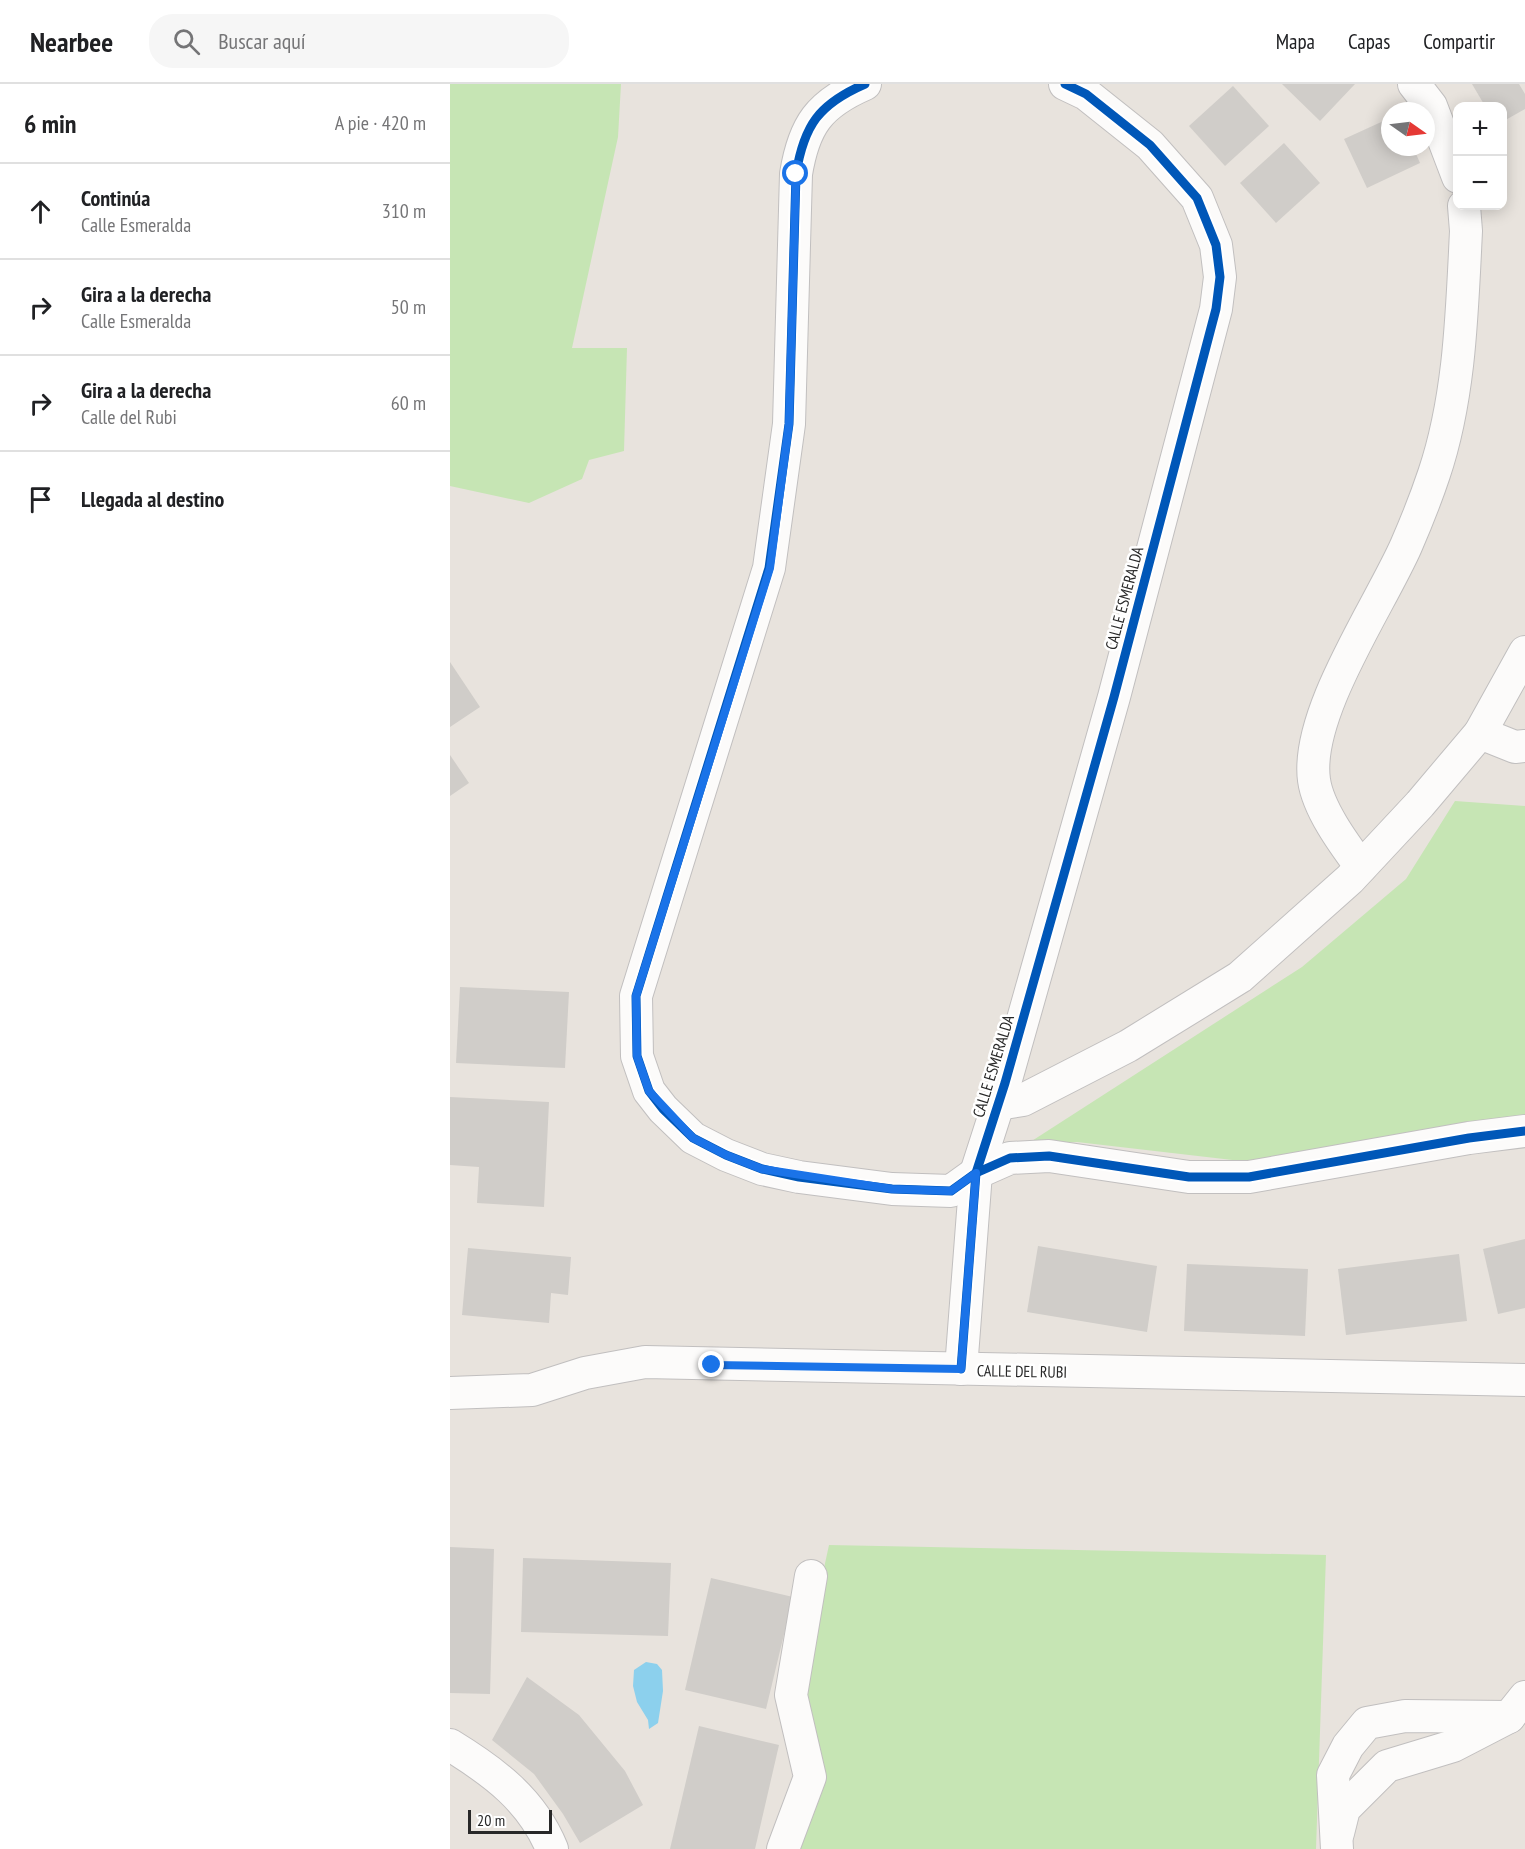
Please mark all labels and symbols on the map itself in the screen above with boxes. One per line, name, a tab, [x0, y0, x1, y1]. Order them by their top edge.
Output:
north arrow	[1381, 102, 1435, 156]
route start	[782, 160, 808, 186]
street label: CALLE ESMERALDA	[1101, 544, 1147, 652]
street label: CALLE ESMERALDA	[968, 1012, 1018, 1120]
route end	[698, 1351, 724, 1377]
street label: CALLE DEL RUBI	[977, 1360, 1067, 1382]
scale bar	[468, 1807, 552, 1834]

